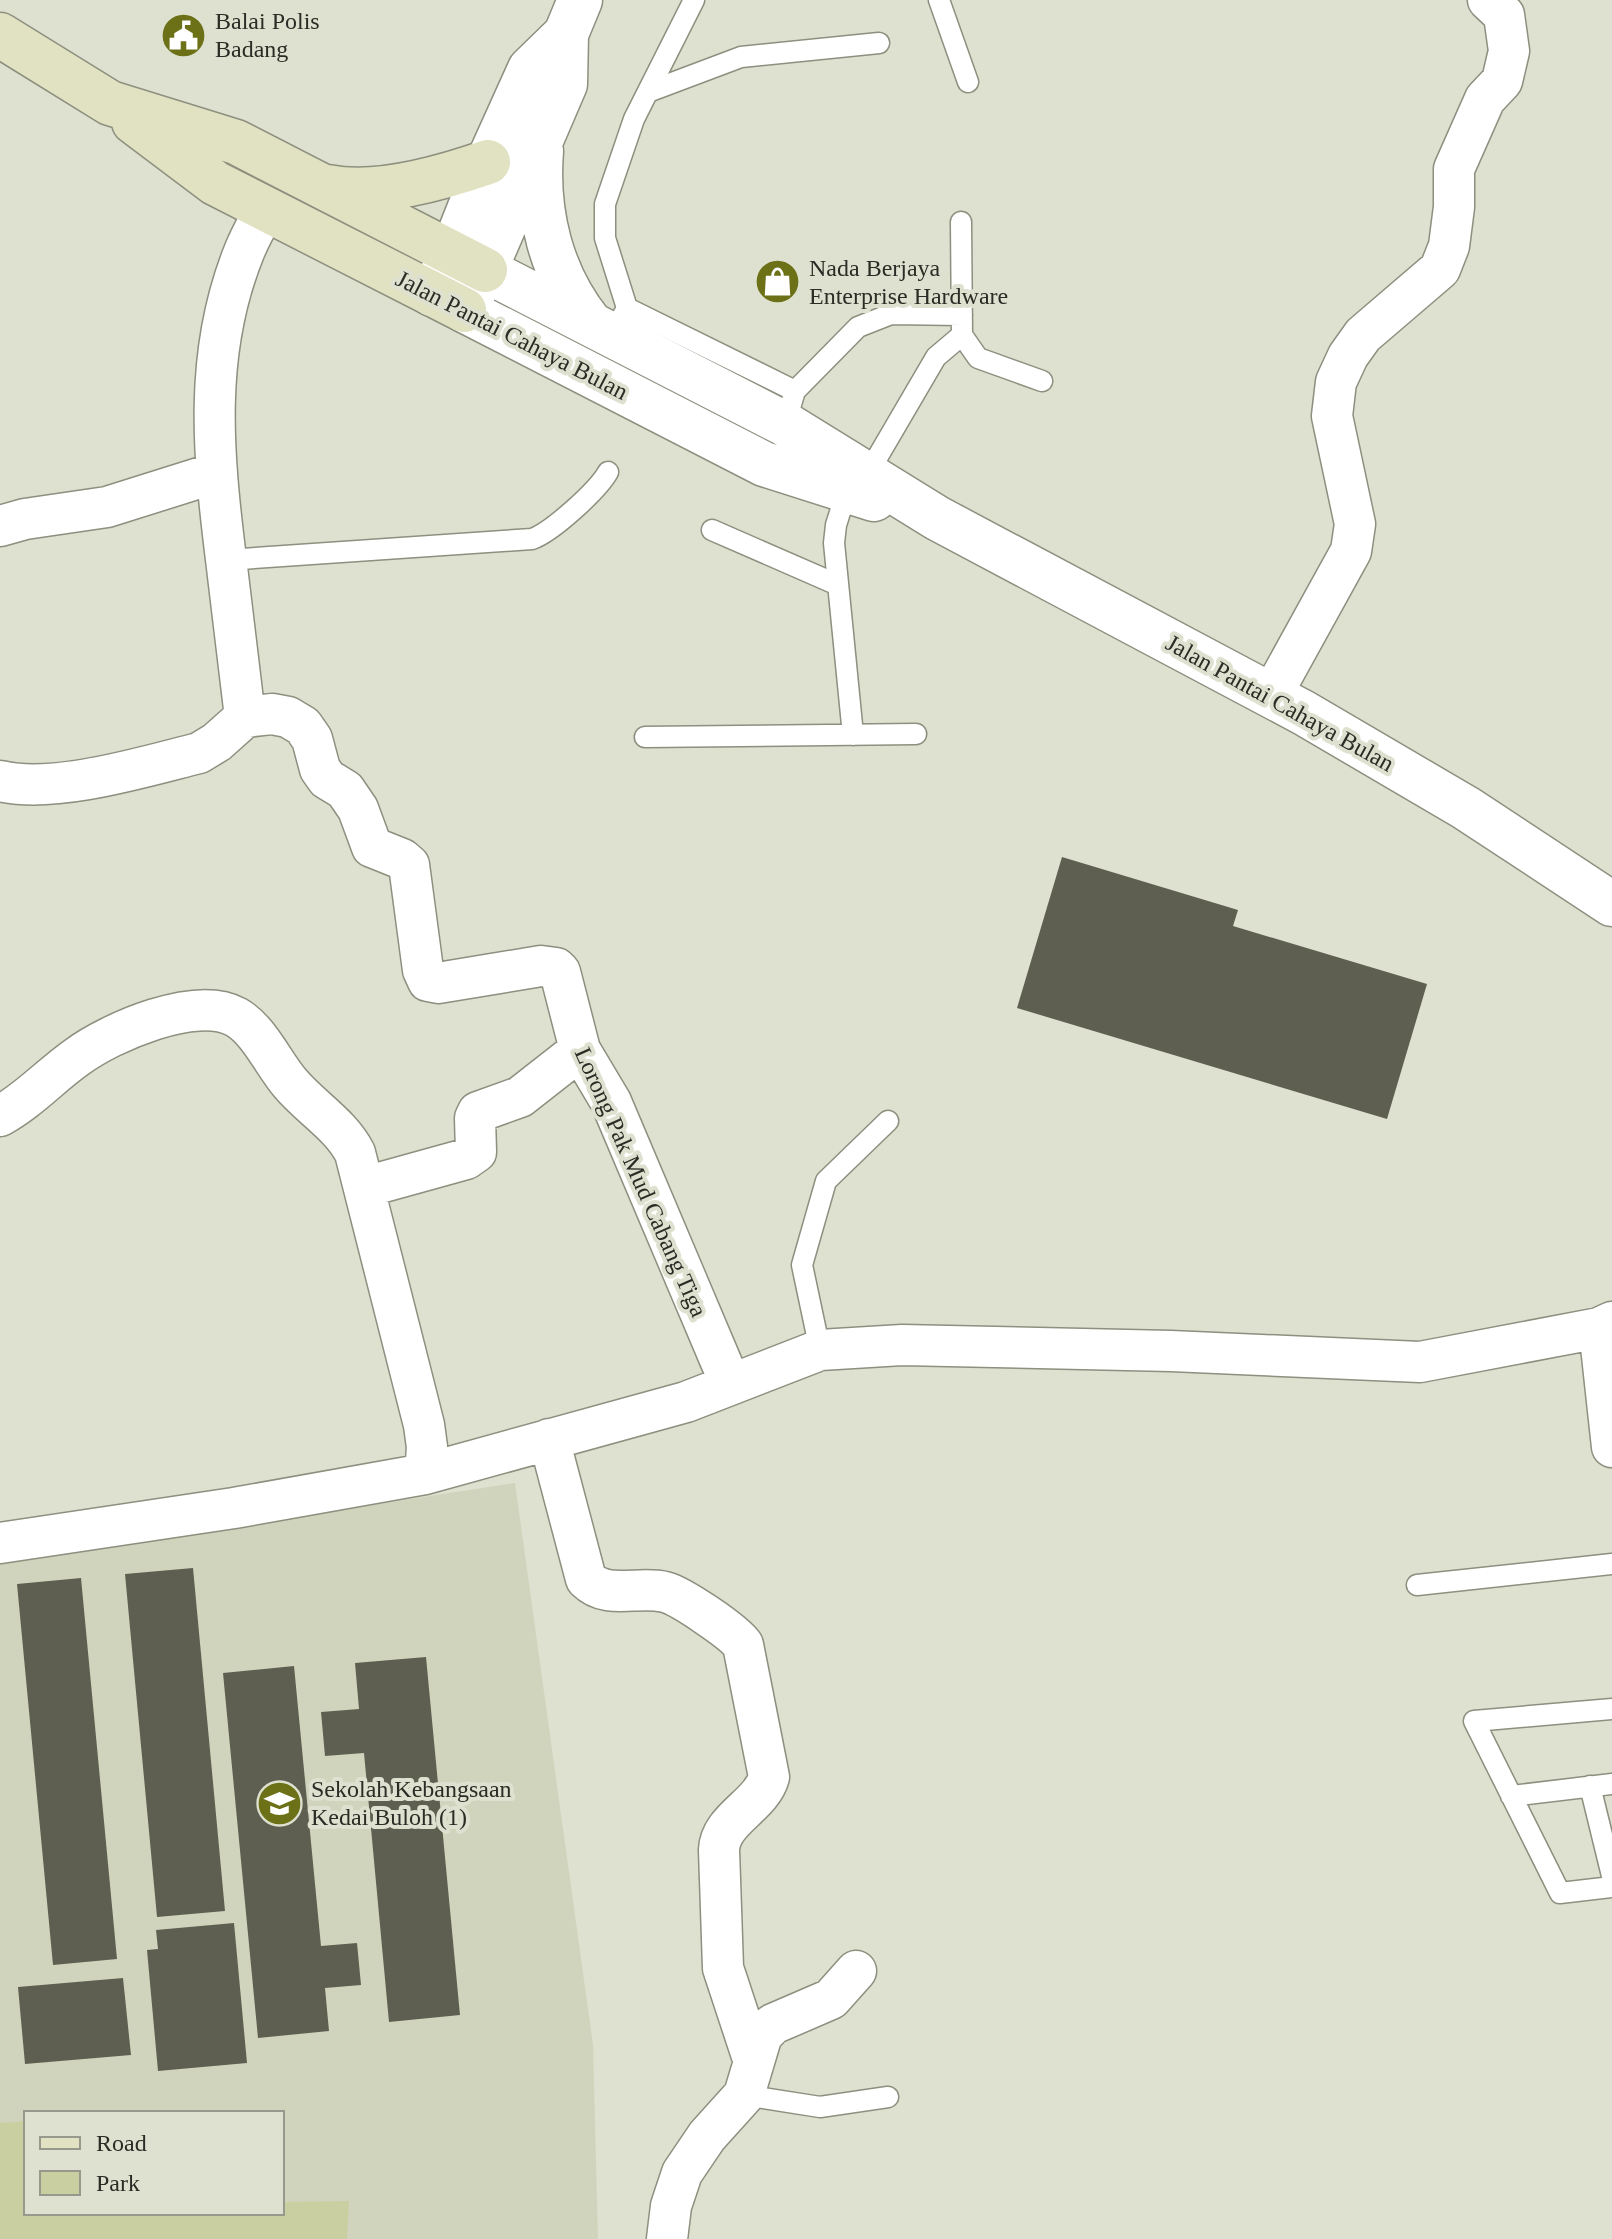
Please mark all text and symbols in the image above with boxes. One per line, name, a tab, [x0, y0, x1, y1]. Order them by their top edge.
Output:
place label: Balai Polis Badang	[215, 8, 320, 62]
public building icon: Balai Polis Badang	[160, 11, 208, 59]
place label: Nada Berjaya Enterprise Hardware	[809, 255, 1008, 309]
shop icon: Nada Berjaya Enterprise Hardware	[754, 258, 802, 306]
street label: Jalan Pantai Cahaya Bulan	[392, 265, 632, 405]
street label: Jalan Pantai Cahaya Bulan	[1161, 629, 1399, 777]
street label: Lorong Pak Mud Cabang Tiga	[570, 1043, 712, 1321]
place label: Sekolah Kebangsaan Kedai Buloh (1)	[311, 1776, 512, 1830]
school or university icon: Sekolah Kebangsaan Kedai Buloh (1)	[256, 1779, 304, 1827]
legend	[24, 2111, 284, 2215]
text: Road	[96, 2130, 147, 2156]
text: Park	[96, 2170, 140, 2196]

